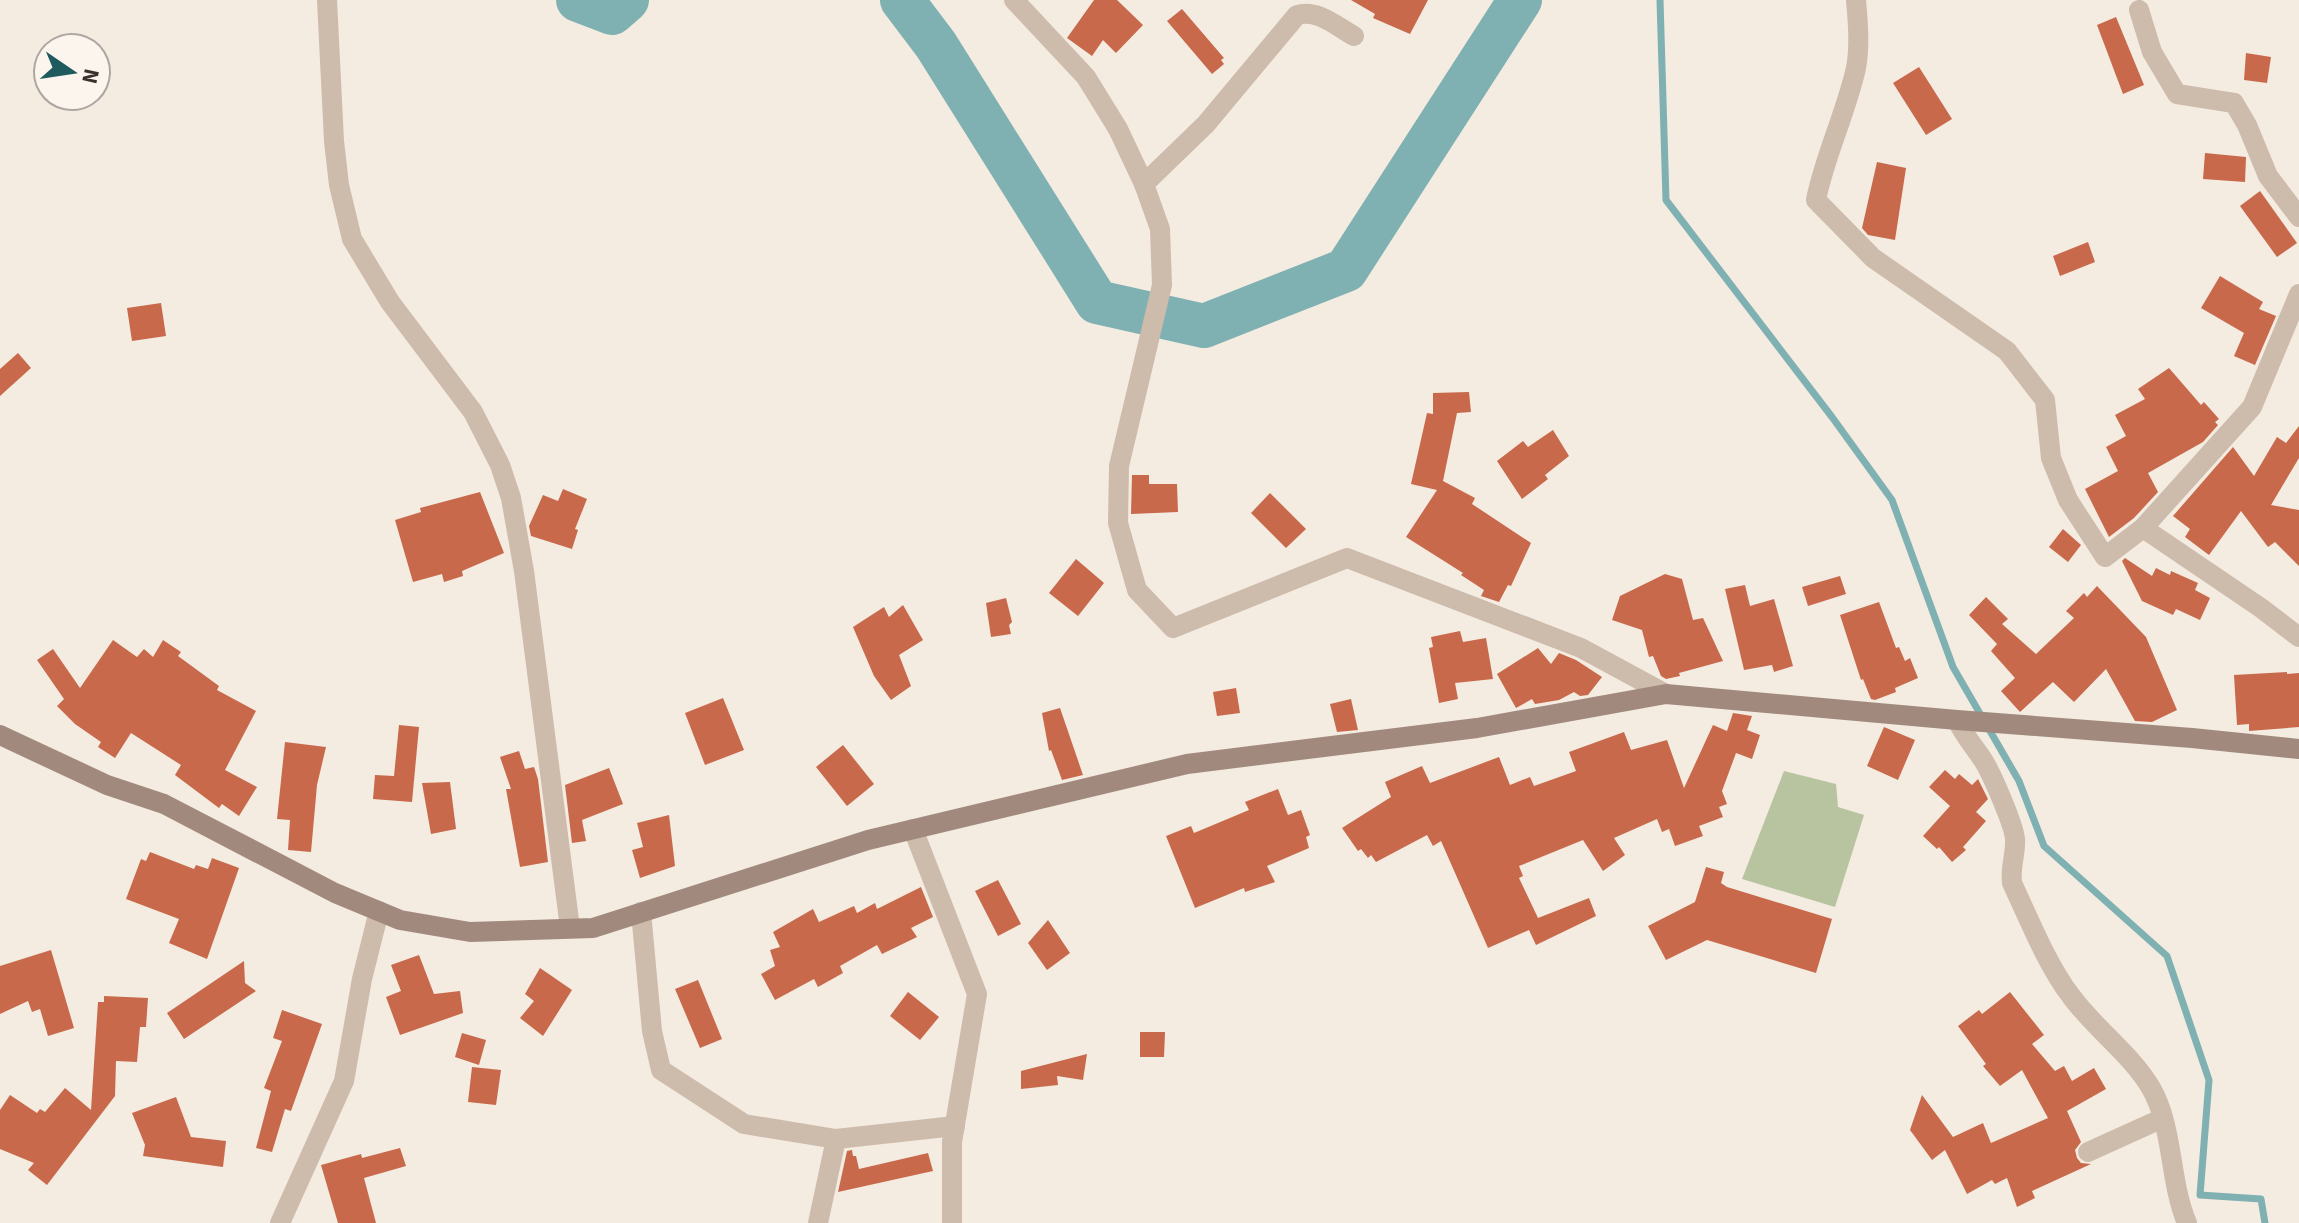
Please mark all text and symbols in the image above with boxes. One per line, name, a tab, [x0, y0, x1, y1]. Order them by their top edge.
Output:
north arrow	[32, 32, 112, 112]
text: N	[73, 66, 108, 87]

